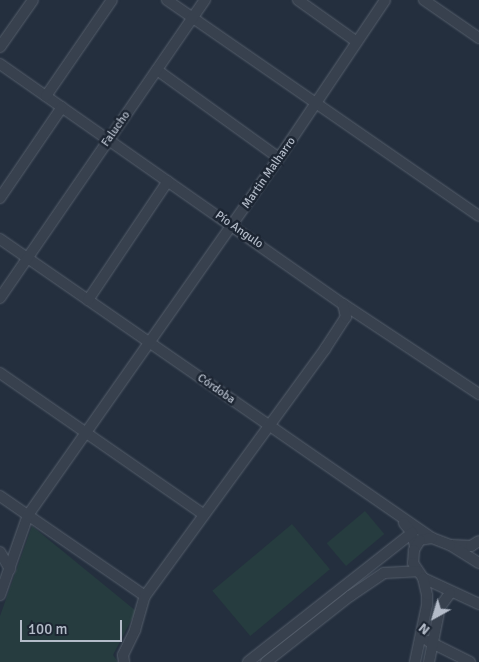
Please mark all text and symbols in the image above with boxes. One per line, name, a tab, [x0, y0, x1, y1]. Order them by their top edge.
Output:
street label: Falucho	[99, 108, 133, 150]
street label: Martin Malharro	[239, 134, 299, 212]
street label: Pío Angulo	[212, 208, 266, 252]
street label: Córdoba	[194, 371, 238, 407]
north arrow	[409, 592, 459, 642]
scale bar	[22, 610, 125, 642]
text: N	[415, 619, 433, 639]
text: 100 m	[28, 620, 68, 638]

